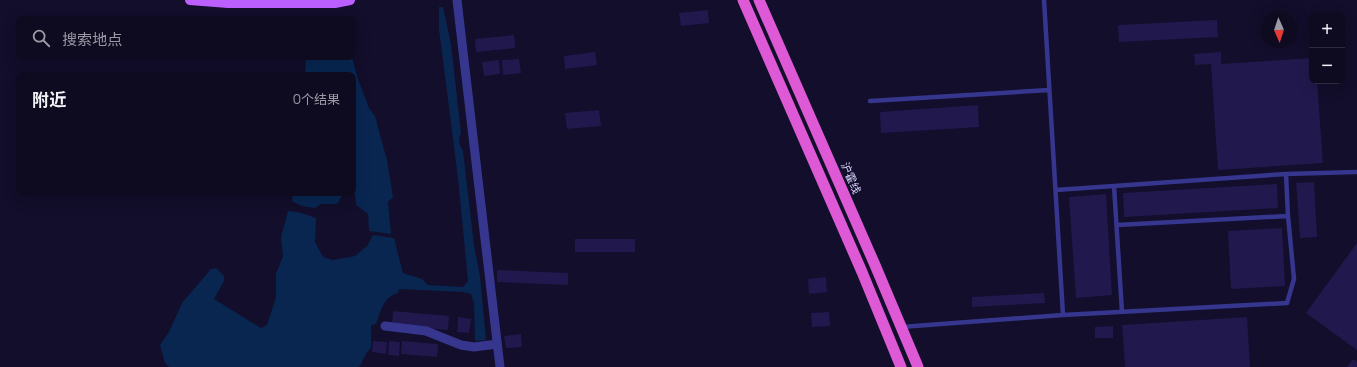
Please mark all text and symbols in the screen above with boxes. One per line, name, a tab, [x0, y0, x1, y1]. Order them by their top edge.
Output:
north arrow	[1261, 12, 1297, 48]
map controls	[1309, 12, 1345, 84]
button: +	[1309, 12, 1345, 48]
search box	[16, 16, 356, 60]
icon: search	[30, 27, 52, 49]
text: 搜索地点	[62, 30, 122, 49]
button: −	[1309, 48, 1345, 84]
text: 附近	[32, 89, 66, 111]
text: 0个结果	[293, 91, 340, 108]
street label: 沪霍线	[838, 160, 864, 196]

